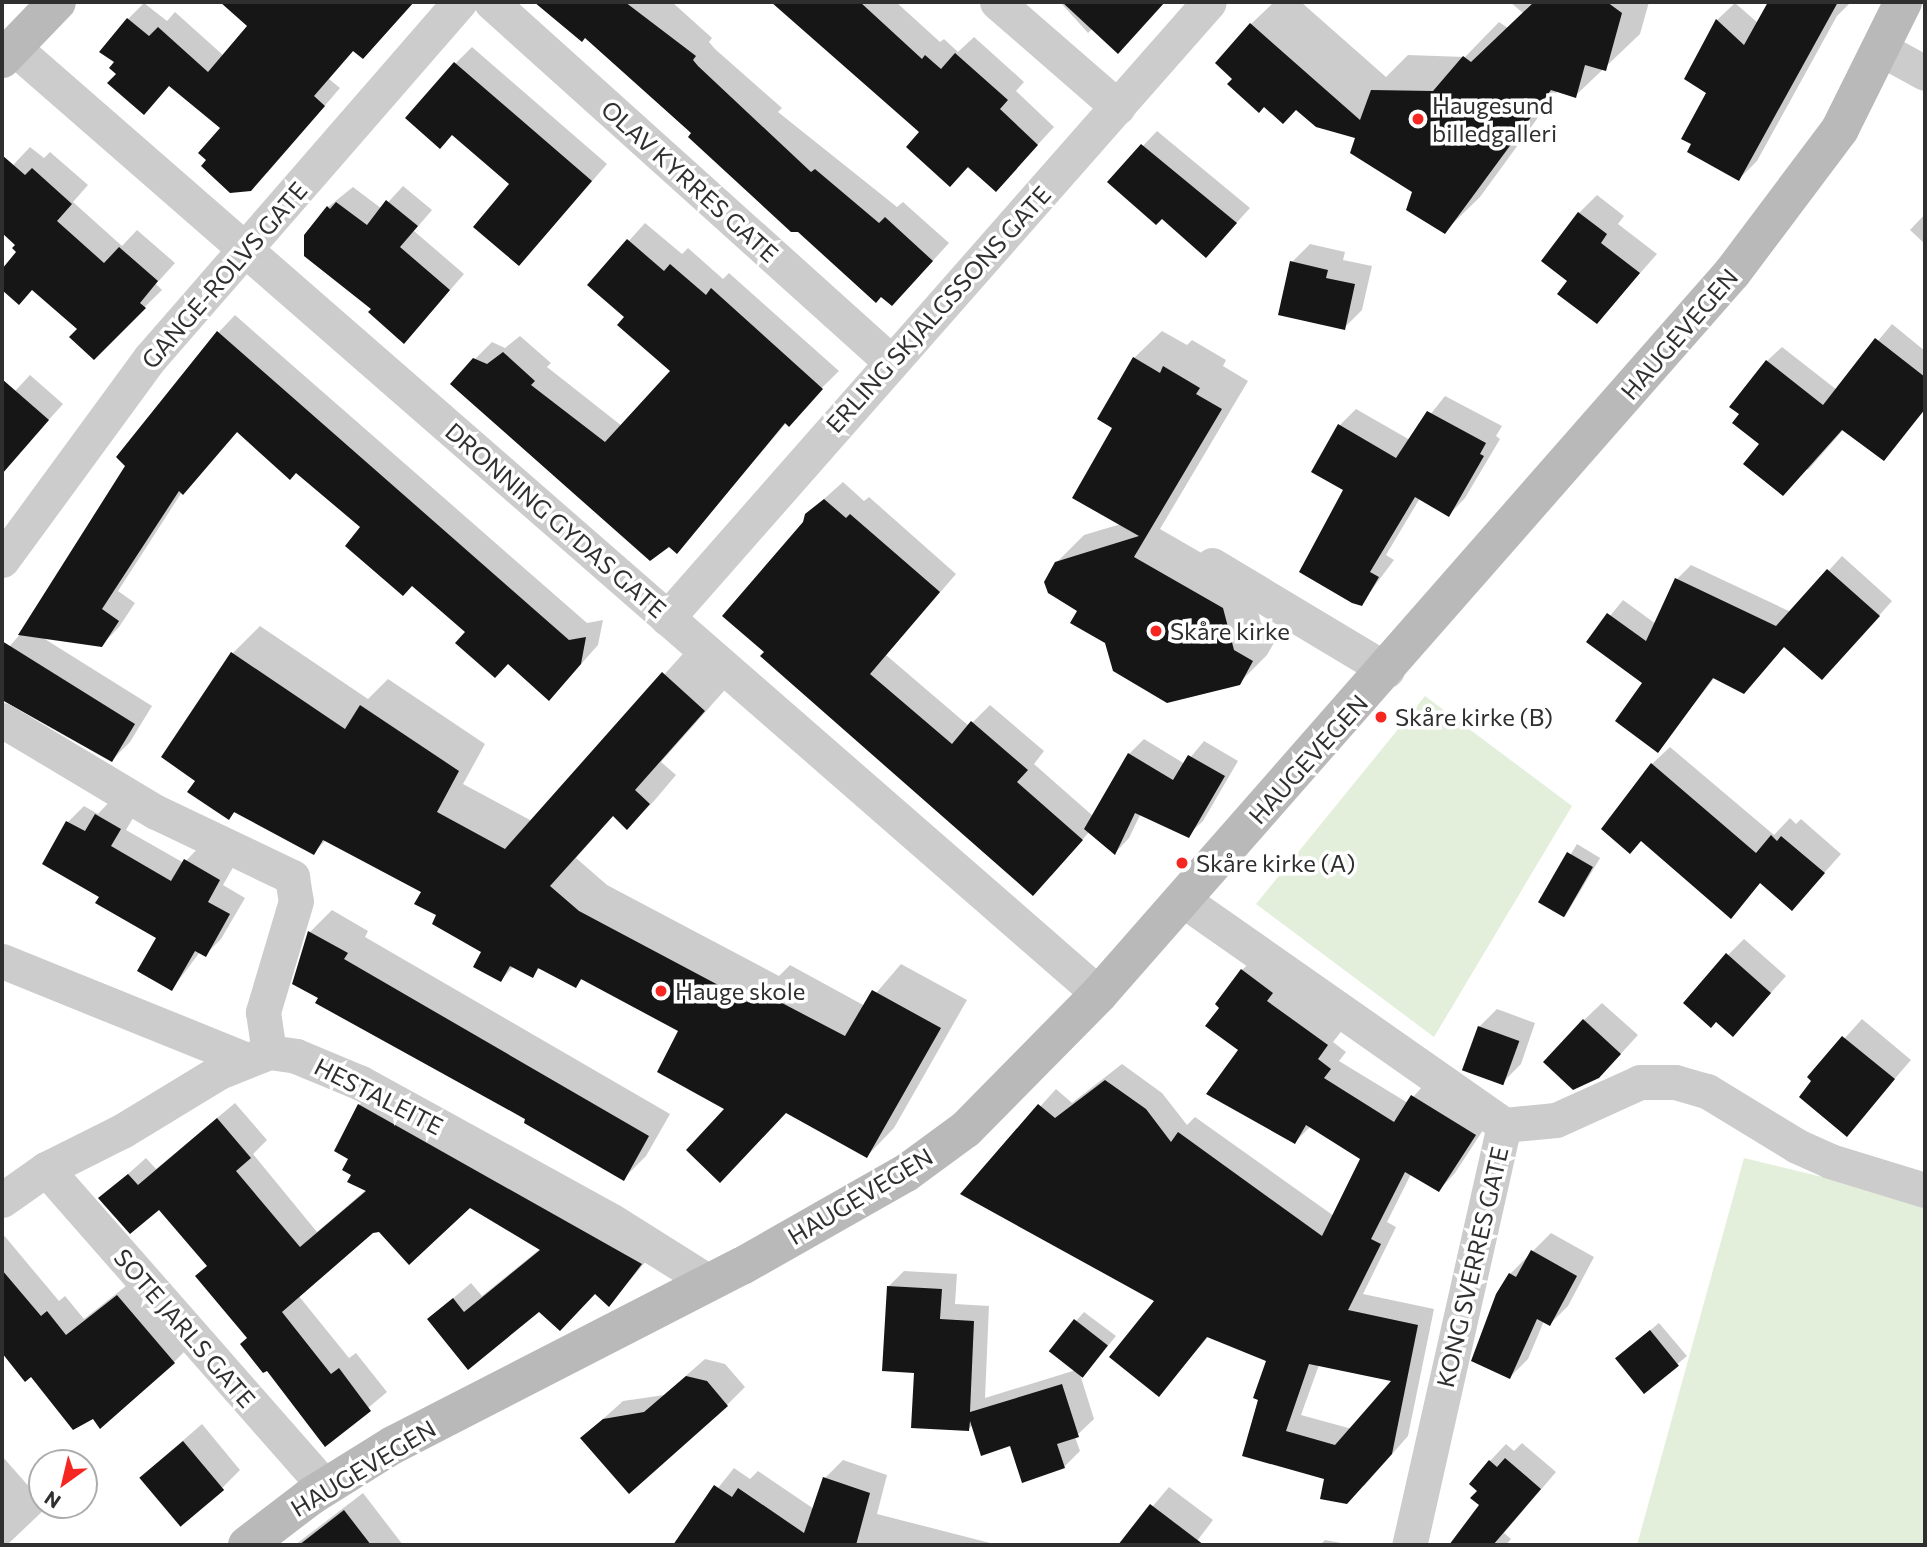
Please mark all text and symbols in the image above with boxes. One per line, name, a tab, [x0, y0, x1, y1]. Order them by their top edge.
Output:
place label: Haugesund billedgalleri	[1432, 91, 1557, 147]
street label: OLAV KYRRES GATE	[596, 94, 784, 268]
marker: Haugesund billedgalleri	[1410, 111, 1426, 127]
street label: GANGE-ROLVS GATE	[135, 176, 313, 374]
street label: ERLING SKJALGSSONS GATE	[820, 180, 1056, 438]
street label: HAUGEVEGEN	[1614, 263, 1744, 405]
street label: DRONNING GYDAS GATE	[440, 416, 672, 624]
place label: Skåre kirke	[1170, 617, 1290, 645]
marker: Skåre kirke	[1148, 623, 1164, 639]
street label: HAUGEVEGEN	[1242, 688, 1374, 830]
place label: Skåre kirke (B)	[1395, 703, 1553, 731]
marker: Skåre kirke (B)	[1373, 709, 1389, 725]
place label: Skåre kirke (A)	[1196, 849, 1355, 877]
marker: Skåre kirke (A)	[1174, 855, 1190, 871]
place label: Hauge skole	[675, 977, 805, 1005]
marker: Hauge skole	[653, 983, 669, 999]
street label: HESTALEITE	[310, 1051, 448, 1141]
street label: HAUGEVEGEN	[782, 1141, 938, 1251]
street label: KONG SVERRES GATE	[1430, 1144, 1514, 1390]
street label: SOTE JARLS GATE	[108, 1243, 262, 1413]
street label: HAUGEVEGEN	[285, 1413, 441, 1523]
north arrow	[28, 1449, 98, 1519]
text: N	[40, 1487, 64, 1514]

